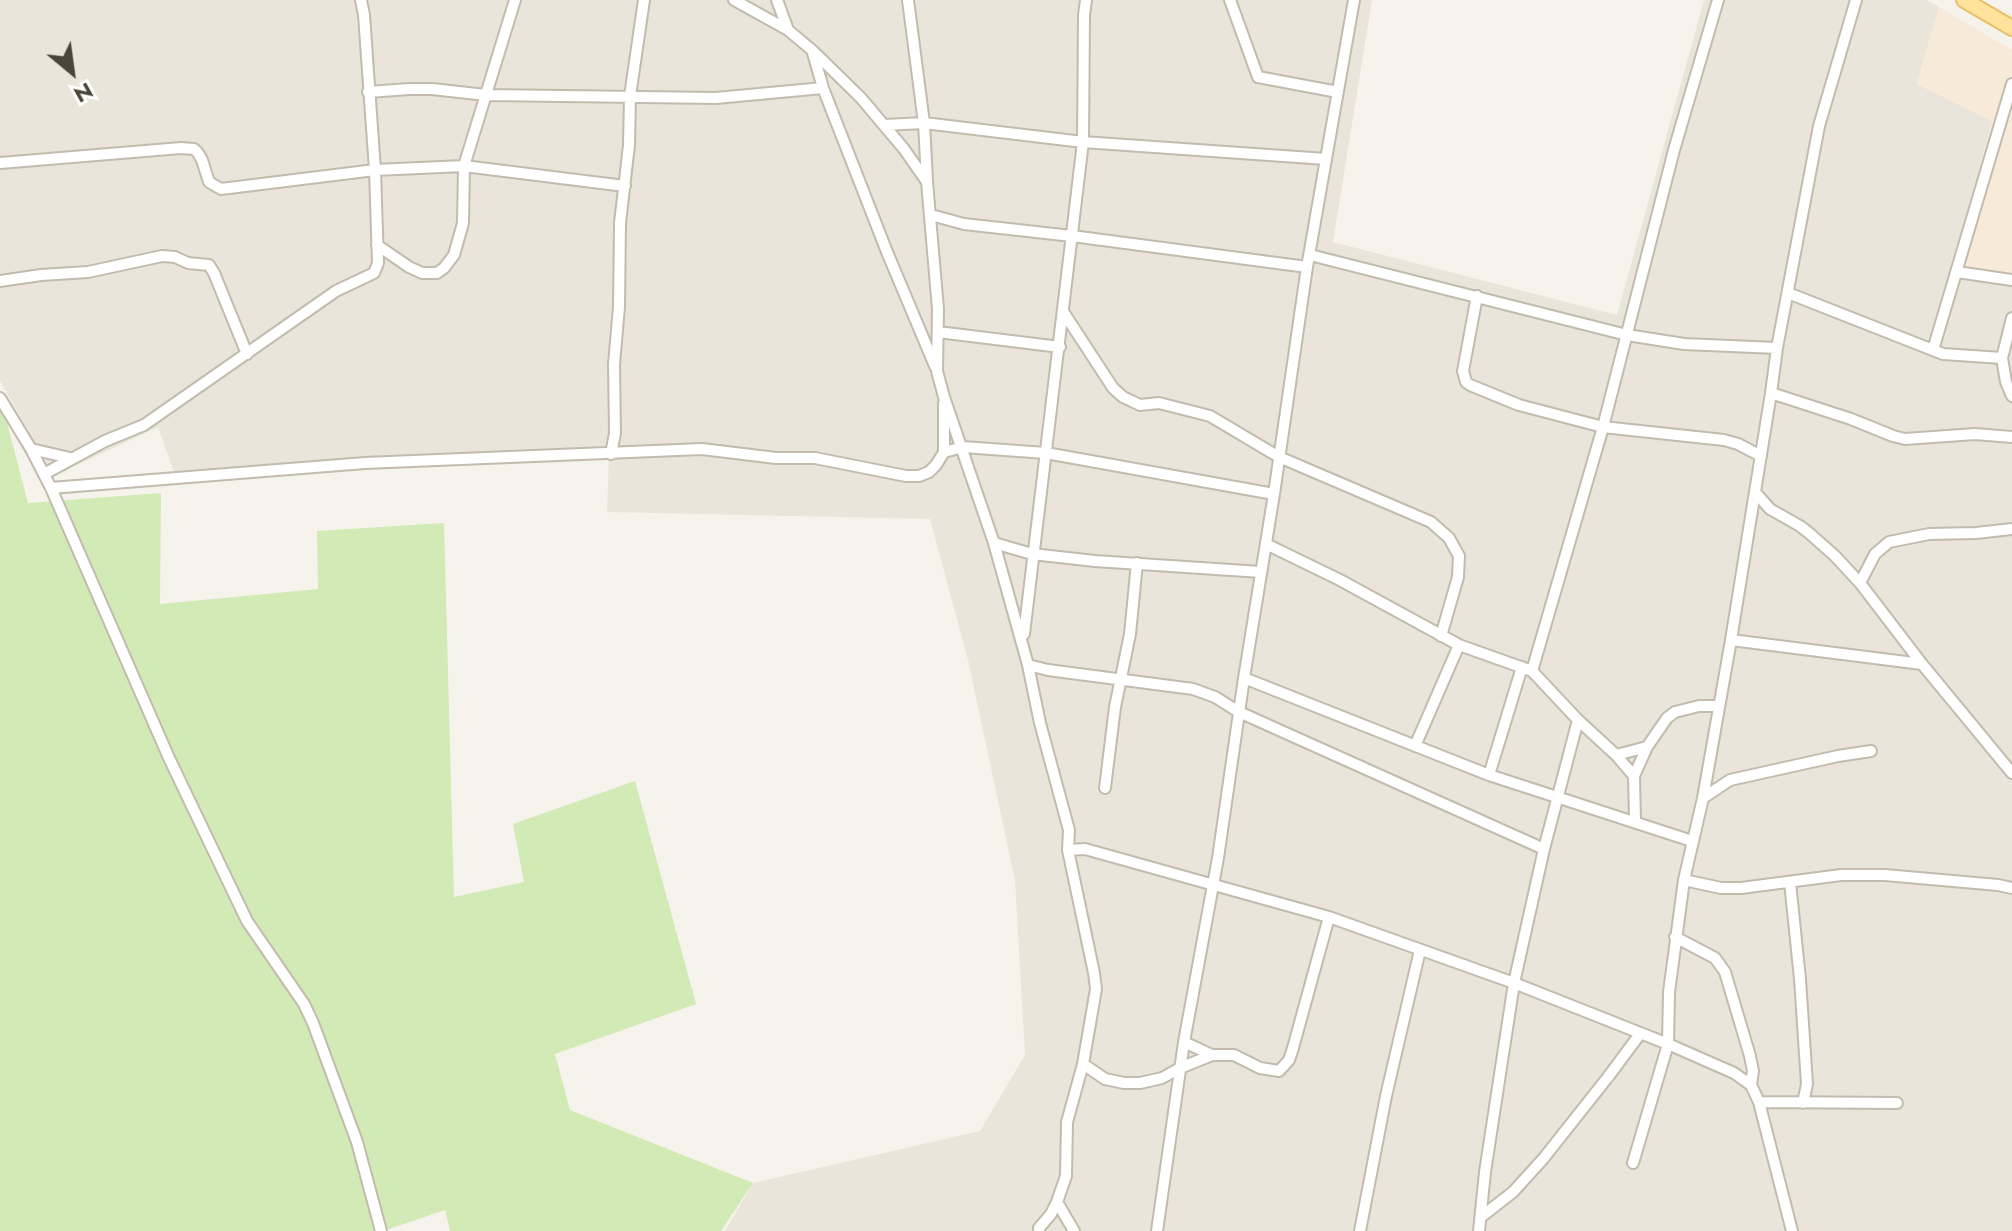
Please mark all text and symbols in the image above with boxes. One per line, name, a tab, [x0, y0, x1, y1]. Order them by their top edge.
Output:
north arrow	[32, 32, 112, 112]
text: N	[68, 75, 99, 111]

